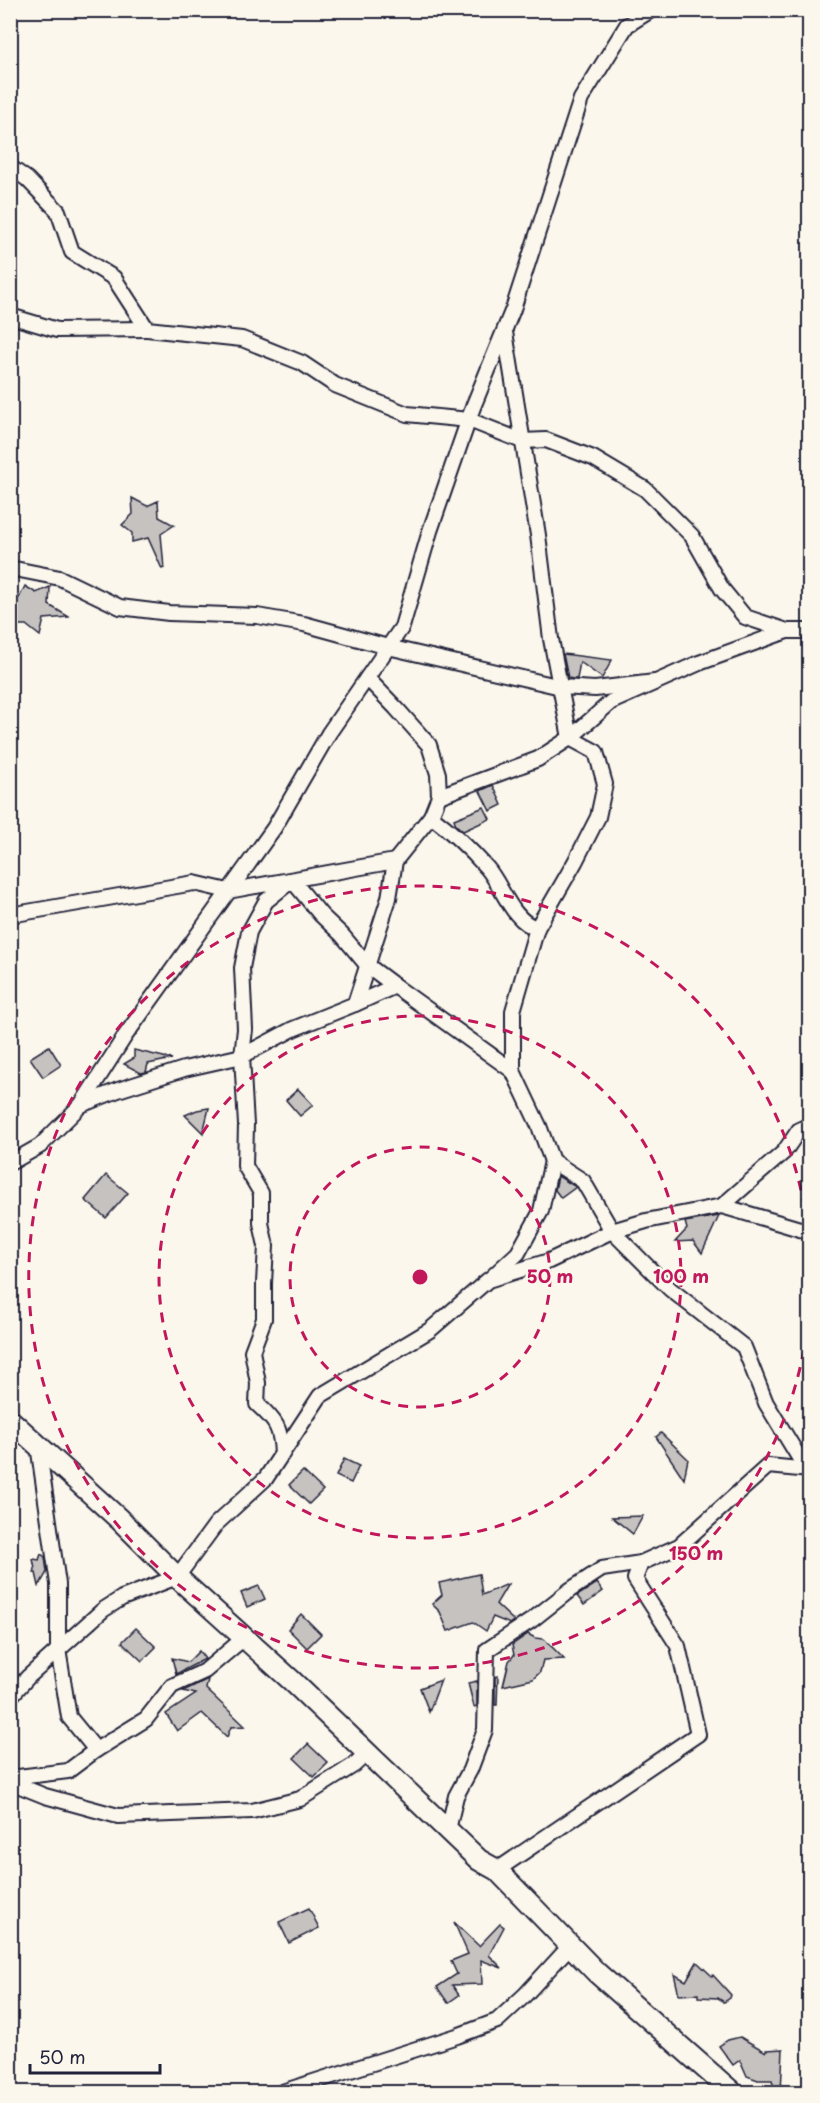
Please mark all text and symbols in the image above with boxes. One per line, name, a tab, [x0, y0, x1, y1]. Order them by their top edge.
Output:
text: 50 m	[527, 1262, 573, 1289]
text: 100 m	[653, 1262, 709, 1289]
centre of rings	[410, 1267, 430, 1287]
text: 150 m	[669, 1539, 723, 1566]
scale bar	[30, 2037, 160, 2075]
text: 50 m	[39, 2043, 86, 2070]

